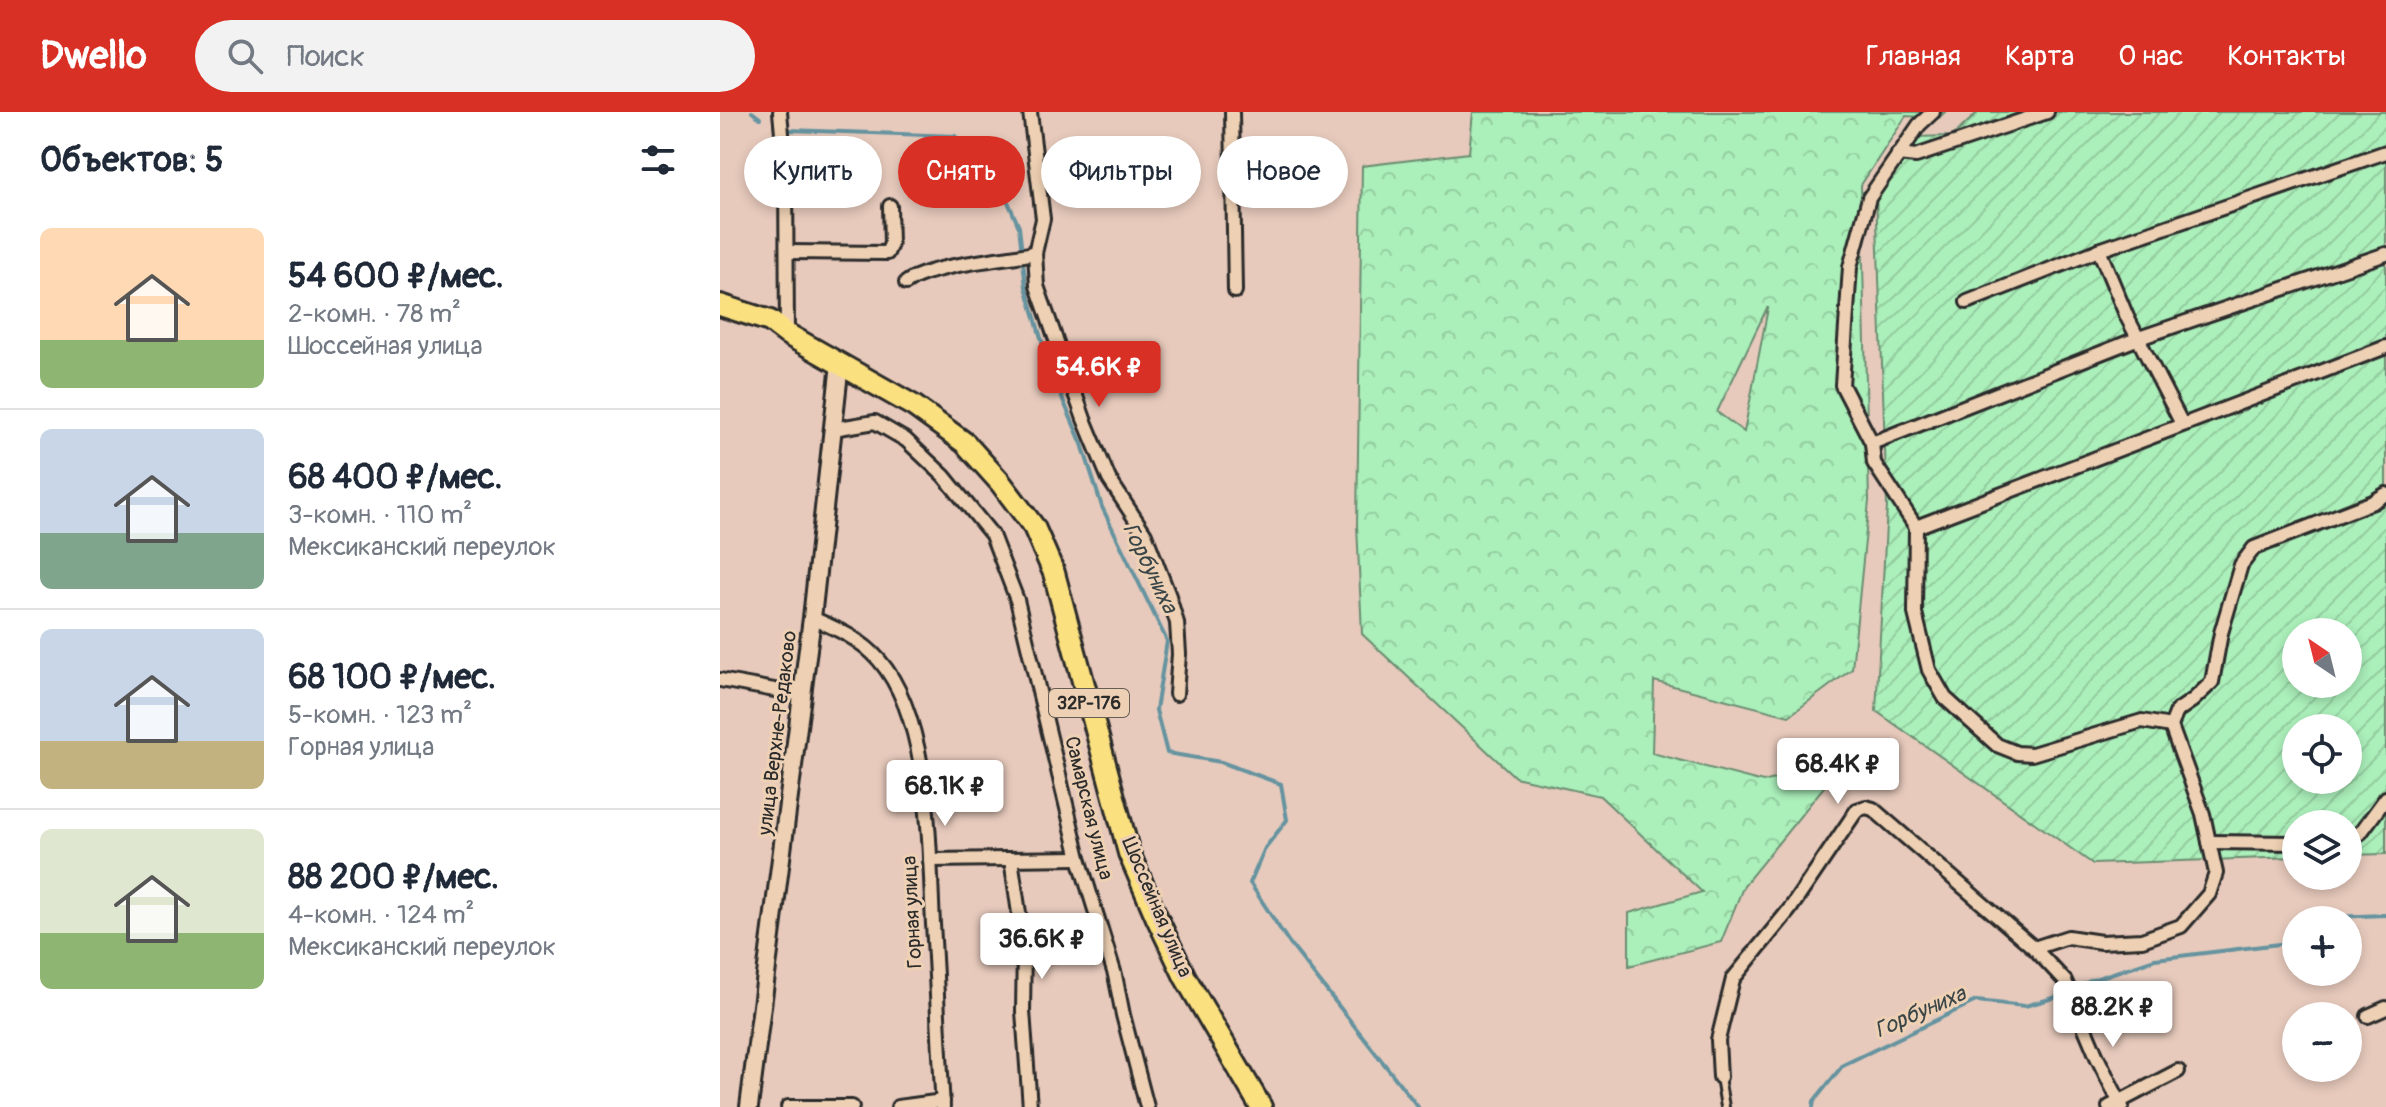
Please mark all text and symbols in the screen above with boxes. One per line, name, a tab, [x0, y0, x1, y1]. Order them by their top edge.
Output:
search box	[195, 20, 755, 92]
text: Dwello	[40, 32, 147, 80]
icon: search	[223, 34, 267, 78]
text: Поиск	[287, 38, 365, 75]
text: Главная	[1866, 39, 1961, 74]
text: Карта	[2005, 39, 2074, 74]
text: О нас	[2118, 39, 2183, 74]
text: Контакты	[2227, 39, 2346, 74]
chip: Купить	[744, 136, 882, 208]
chip: Снять	[898, 136, 1025, 208]
chip: Фильтры	[1041, 136, 1201, 208]
chip: Новое	[1217, 136, 1348, 208]
icon: filters	[636, 138, 680, 182]
text: Объектов: 5	[40, 139, 223, 182]
text: 54 600 ₽/мес.	[288, 255, 504, 298]
icon: home	[104, 260, 200, 356]
text: 2-комн. · 78 m²	[288, 298, 461, 330]
text: Шоссейная улица	[288, 330, 483, 362]
pin: 54.6K ₽	[1025, 341, 1173, 409]
text: 54.6K ₽	[1056, 351, 1142, 383]
text: 68 400 ₽/мес.	[288, 456, 502, 499]
icon: home	[104, 461, 200, 557]
text: 3-комн. · 110 m²	[288, 499, 472, 531]
water label: Горбуниха	[1116, 518, 1185, 619]
text: Мексиканский переулок	[288, 531, 556, 563]
north arrow	[2282, 618, 2362, 698]
map controls	[2282, 618, 2362, 1082]
street label: улица Верхне-Редаково	[752, 629, 802, 838]
text: 68 100 ₽/мес.	[288, 656, 496, 699]
icon: home	[104, 661, 200, 757]
road number: 32Р-176	[1049, 689, 1129, 717]
text: 5-комн. · 123 m²	[288, 699, 472, 731]
button: locate	[2282, 714, 2362, 794]
text: Горная улица	[288, 731, 434, 763]
street label: Самарская улица	[1059, 734, 1119, 882]
pin: 68.4K ₽	[1764, 738, 1912, 806]
text: 68.4K ₽	[1795, 748, 1881, 780]
pin: 68.1K ₽	[871, 760, 1019, 828]
text: 68.1K ₽	[904, 770, 986, 802]
button: layers	[2282, 810, 2362, 890]
street label: Шоссейная улица	[1116, 833, 1198, 981]
street label: Горная улица	[897, 855, 927, 969]
text: 88 200 ₽/мес.	[288, 856, 499, 899]
icon: home	[104, 861, 200, 957]
text: 4-комн. · 124 m²	[288, 899, 474, 931]
button: +	[2282, 906, 2362, 986]
pin: 36.6K ₽	[968, 913, 1116, 981]
text: 36.6K ₽	[998, 923, 1086, 955]
text: Мексиканский переулок	[288, 931, 556, 963]
water label: Горбуниха	[1870, 979, 1972, 1044]
pin: 88.2K ₽	[2039, 981, 2187, 1049]
text: 88.2K ₽	[2071, 991, 2155, 1023]
button: −	[2282, 1002, 2362, 1082]

